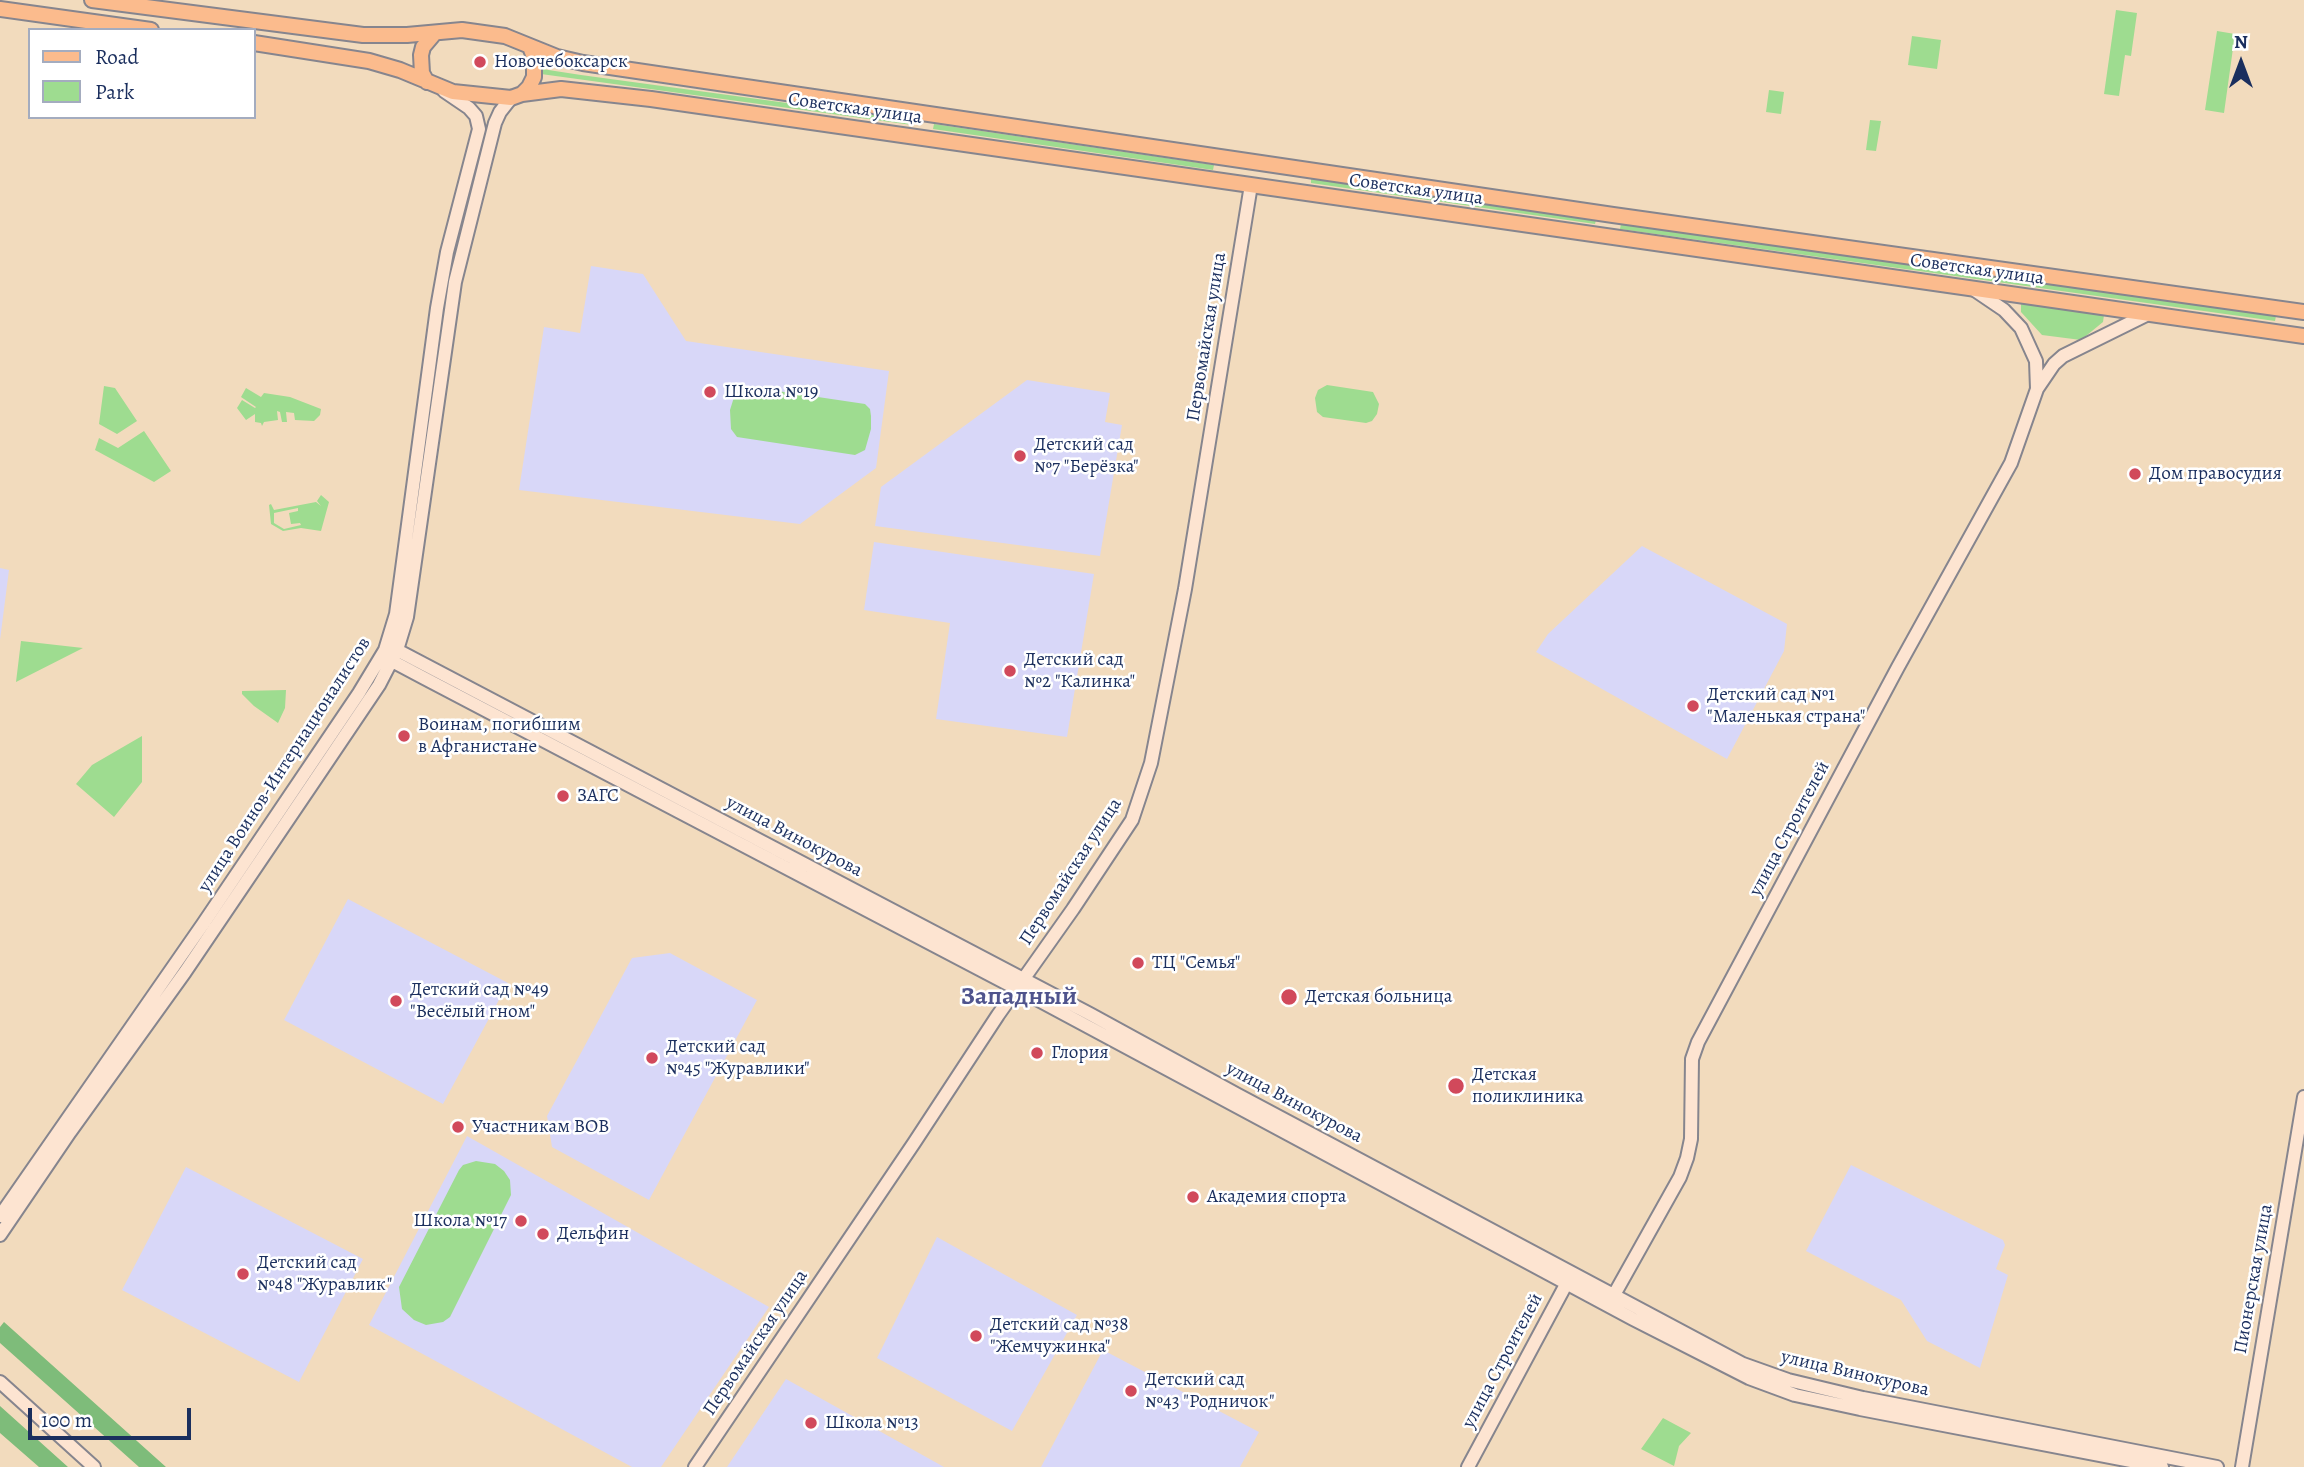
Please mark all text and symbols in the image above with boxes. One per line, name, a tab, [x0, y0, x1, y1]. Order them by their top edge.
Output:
legend	[28, 28, 256, 119]
north arrow	[2206, 28, 2276, 98]
text: N	[2234, 29, 2248, 55]
text: Road	[95, 43, 139, 71]
place label: Новочебоксарск	[494, 51, 628, 73]
marker: Новочебоксарск	[472, 54, 488, 70]
text: Park	[95, 78, 134, 106]
street label: Советская улица	[786, 88, 924, 130]
street label: Советская улица	[1347, 169, 1485, 211]
street label: Советская улица	[1908, 249, 2046, 291]
street label: Первомайская улица	[1182, 251, 1232, 423]
place label: Школа №19	[724, 381, 818, 403]
marker: Школа №19	[702, 384, 718, 400]
place label: Детский сад №7 "Берёзка"	[1034, 434, 1139, 478]
marker: Детский сад №7 "Берёзка"	[1012, 448, 1028, 464]
place label: Дом правосудия	[2149, 463, 2282, 485]
marker: Дом правосудия	[2127, 466, 2143, 482]
street label: улица Воинов-Интернационалистов	[194, 633, 376, 897]
place label: Детский сад №2 "Калинка"	[1024, 649, 1135, 693]
marker: Детский сад №2 "Калинка"	[1002, 663, 1018, 679]
place label: Детский сад №1 "Маленькая страна"	[1707, 684, 1865, 728]
marker: Детский сад №1 "Маленькая страна"	[1685, 698, 1701, 714]
place label: Воинам, погибшим в Афганистане	[418, 714, 581, 758]
marker: Воинам, погибшим в Афганистане	[396, 728, 412, 744]
street label: улица Строителей	[1745, 758, 1835, 900]
place label: ЗАГС	[577, 785, 619, 807]
marker: ЗАГС	[555, 788, 571, 804]
street label: улица Винокурова	[722, 791, 866, 883]
street label: Первомайская улица	[1015, 794, 1127, 950]
place label: ТЦ "Семья"	[1152, 952, 1240, 974]
marker: ТЦ "Семья"	[1130, 955, 1146, 971]
place label: Детский сад №49 "Весёлый гном"	[410, 979, 549, 1023]
district label: Западный	[961, 982, 1077, 1014]
place label: Детская больница	[1305, 986, 1452, 1008]
marker: Детская больница	[1279, 987, 1299, 1007]
marker: Детский сад №49 "Весёлый гном"	[388, 993, 404, 1009]
place label: Детский сад №45 "Журавлики"	[666, 1036, 810, 1080]
place label: Глория	[1051, 1042, 1109, 1064]
marker: Глория	[1029, 1045, 1045, 1061]
marker: Детский сад №45 "Журавлики"	[644, 1050, 660, 1066]
street label: улица Винокурова	[1222, 1057, 1366, 1149]
place label: Детская поликлиника	[1472, 1064, 1584, 1108]
marker: Детская поликлиника	[1446, 1076, 1466, 1096]
place label: Участникам ВОВ	[472, 1116, 609, 1138]
marker: Участникам ВОВ	[450, 1119, 466, 1135]
place label: Академия спорта	[1207, 1186, 1347, 1208]
marker: Академия спорта	[1185, 1189, 1201, 1205]
street label: Пионерская улица	[2230, 1202, 2278, 1356]
place label: Школа №17	[413, 1210, 507, 1232]
marker: Школа №17	[513, 1213, 529, 1229]
place label: Дельфин	[557, 1223, 629, 1245]
marker: Дельфин	[535, 1226, 551, 1242]
place label: Детский сад №48 "Журавлик"	[257, 1252, 392, 1296]
marker: Детский сад №48 "Журавлик"	[235, 1266, 251, 1282]
street label: Первомайская улица	[699, 1266, 813, 1420]
street label: улица Строителей	[1458, 1290, 1548, 1432]
place label: Детский сад №38 "Жемчужинка"	[990, 1314, 1128, 1358]
marker: Детский сад №38 "Жемчужинка"	[968, 1328, 984, 1344]
street label: улица Винокурова	[1779, 1346, 1931, 1402]
place label: Детский сад №43 "Родничок"	[1145, 1369, 1275, 1413]
marker: Детский сад №43 "Родничок"	[1123, 1383, 1139, 1399]
scale bar	[32, 1394, 194, 1438]
text: 100 m	[41, 1406, 92, 1434]
place label: Школа №13	[825, 1412, 919, 1434]
marker: Школа №13	[803, 1415, 819, 1431]

